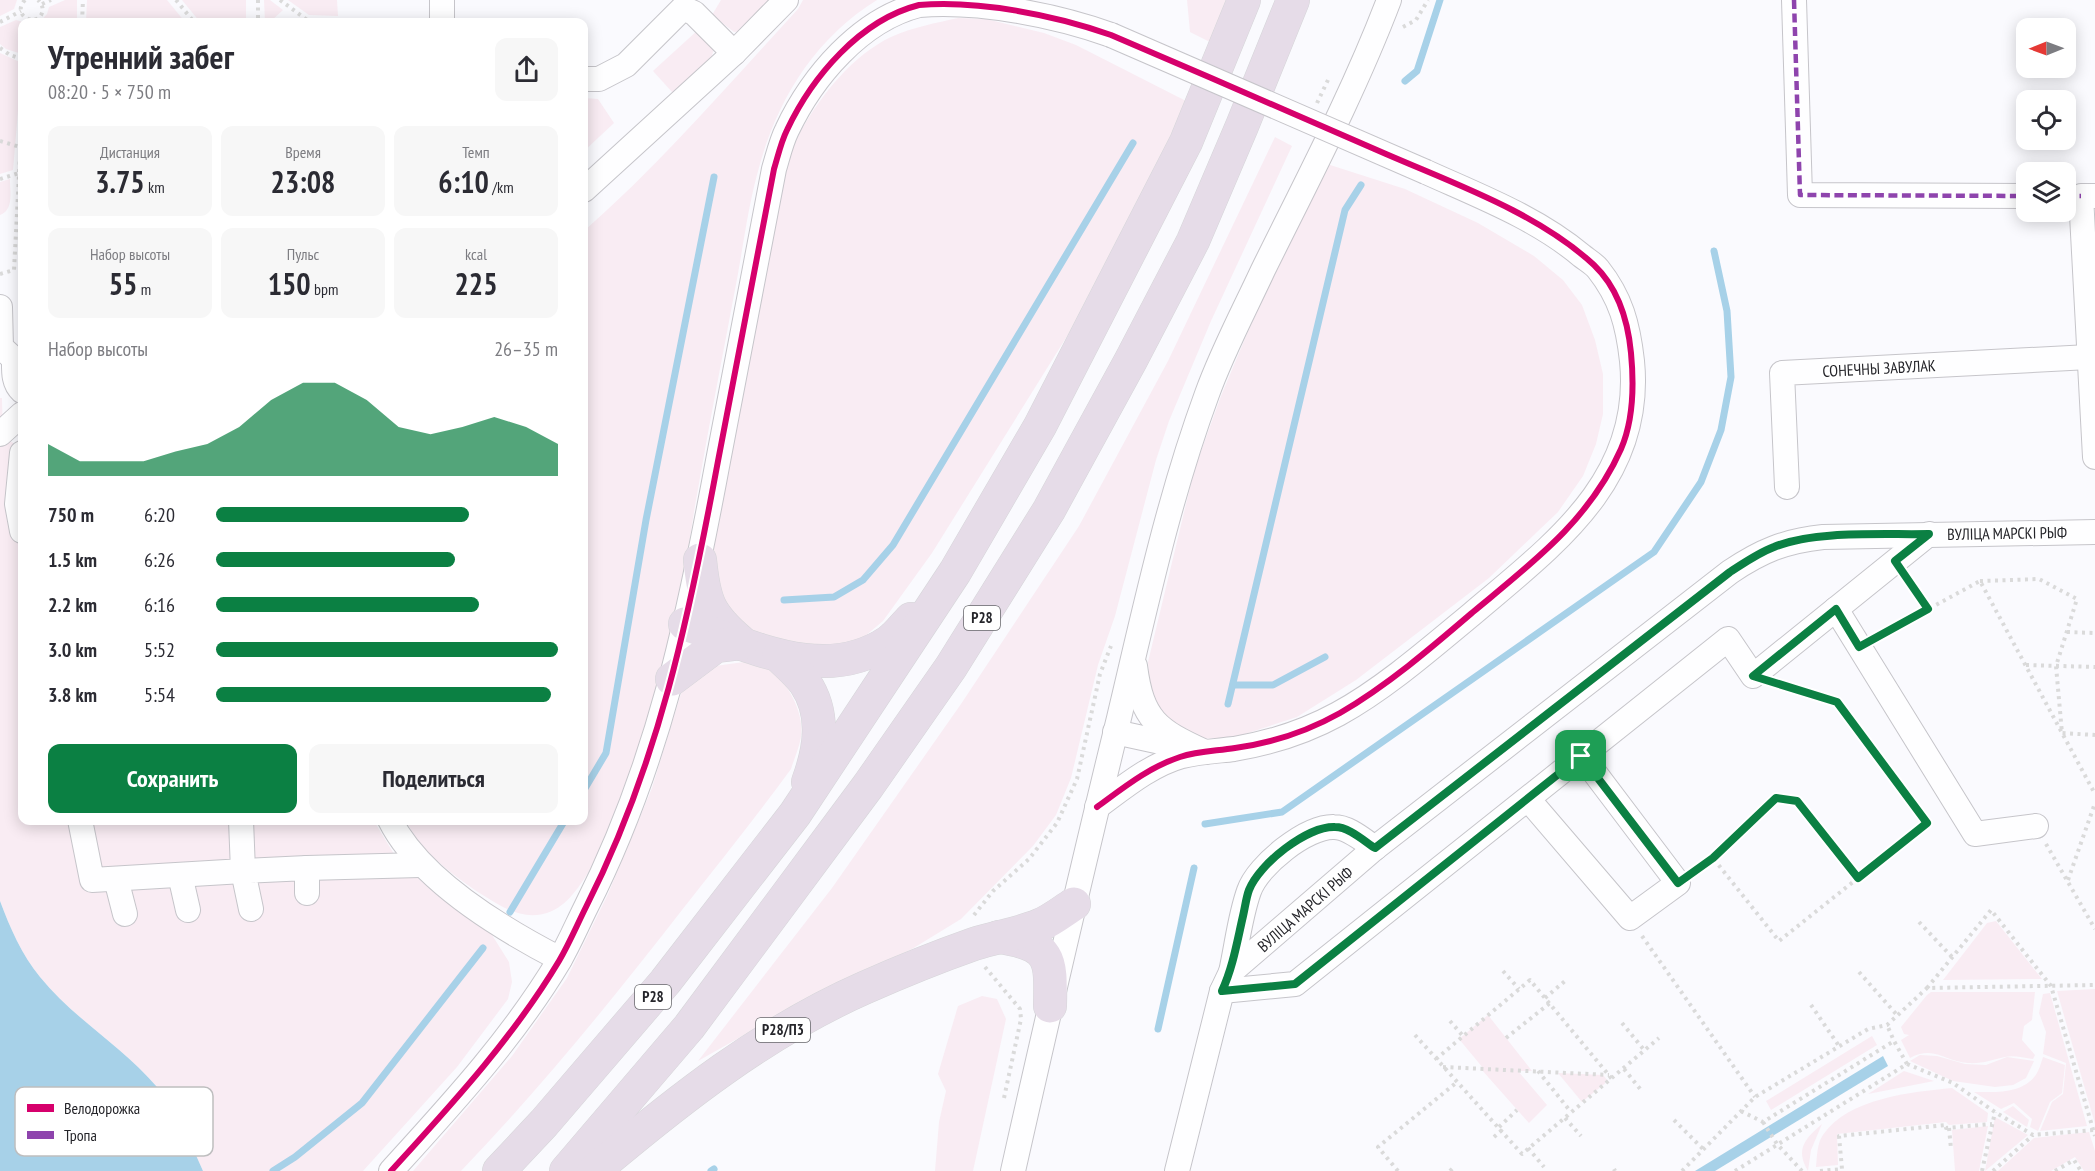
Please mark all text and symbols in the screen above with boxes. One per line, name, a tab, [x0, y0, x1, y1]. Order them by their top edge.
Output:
north arrow	[2016, 18, 2076, 78]
map controls	[2016, 18, 2076, 222]
text: Утренний забег	[48, 35, 234, 78]
button: share	[495, 38, 558, 101]
text: 08:20 · 5 × 750 m	[48, 79, 171, 105]
button: locate	[2016, 90, 2076, 150]
text: Дистанция	[100, 142, 160, 162]
text: Время	[285, 142, 321, 162]
text: Темп	[462, 142, 490, 162]
text: 3.75	[95, 162, 145, 201]
text: 23:08	[271, 162, 335, 201]
text: 6:10	[438, 162, 489, 201]
button: layers	[2016, 162, 2076, 222]
text: km	[145, 177, 165, 197]
text: /km	[489, 177, 514, 197]
text: Набор высоты	[90, 244, 170, 264]
text: Пульс	[287, 244, 319, 264]
text: kcal	[465, 244, 487, 264]
text: 55	[109, 264, 137, 303]
text: 150	[268, 264, 311, 303]
text: 225	[454, 264, 498, 303]
text: m	[137, 279, 151, 299]
text: bpm	[311, 279, 338, 299]
text: Набор высоты	[48, 336, 148, 362]
text: 26–35 m	[494, 336, 558, 362]
street label: СОНЕЧНЫ ЗАВУЛАК	[1822, 355, 1936, 381]
text: 750 m	[48, 502, 94, 528]
text: 6:20	[144, 502, 175, 528]
street label: ВУЛІЦА МАРСКІ РЫФ	[1947, 522, 2067, 544]
text: 1.5 km	[48, 547, 97, 573]
text: 6:26	[144, 547, 175, 573]
text: 2.2 km	[48, 592, 97, 618]
text: 6:16	[144, 592, 175, 618]
road number: Р28	[964, 606, 1000, 630]
text: 3.0 km	[48, 637, 97, 663]
text: 5:52	[144, 637, 175, 663]
text: 3.8 km	[48, 682, 97, 708]
text: 5:54	[144, 682, 175, 708]
pin	[1555, 730, 1606, 781]
icon: arrive	[1564, 739, 1597, 772]
button: Сохранить	[48, 744, 297, 813]
button: Поделиться	[309, 744, 558, 813]
street label: ВУЛІЦА МАРСКІ РЫФ	[1253, 862, 1357, 956]
road number: Р28	[635, 985, 671, 1009]
road number: Р28/П3	[756, 1018, 810, 1042]
legend	[15, 1087, 213, 1156]
text: Велодорожка	[64, 1098, 140, 1118]
text: Тропа	[64, 1125, 97, 1145]

